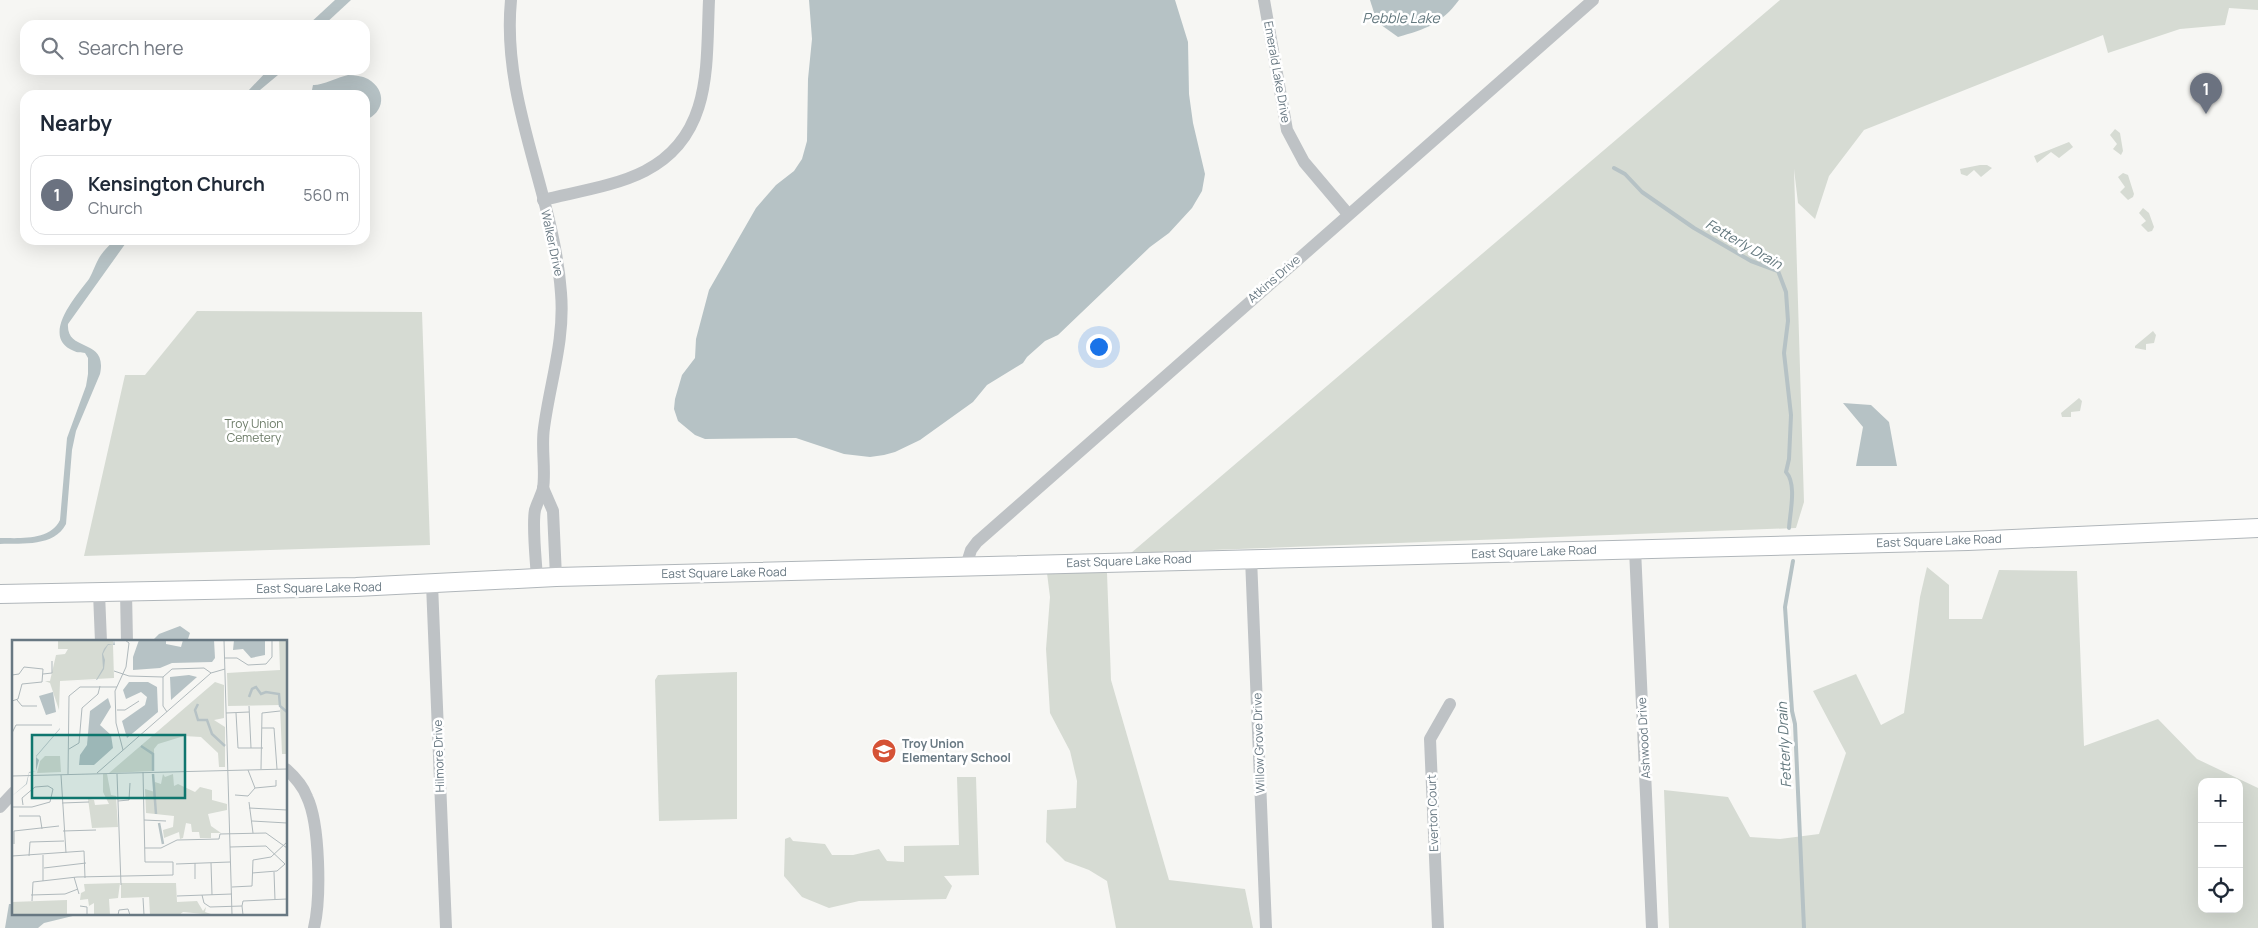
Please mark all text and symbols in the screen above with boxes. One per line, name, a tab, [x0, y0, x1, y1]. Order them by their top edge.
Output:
water label: Pebble Lake	[1362, 8, 1440, 27]
search box	[20, 20, 370, 75]
street label: Emerald Lake Drive	[1260, 20, 1295, 124]
icon: search	[38, 34, 66, 62]
text: Search here	[78, 35, 184, 61]
pin: 1	[2190, 73, 2222, 114]
text: Nearby	[40, 109, 112, 137]
text: Kensington Church	[88, 171, 265, 197]
text: 1	[53, 184, 61, 206]
text: 560 m	[303, 184, 349, 206]
text: Church	[88, 197, 142, 219]
street label: Walker Drive	[537, 208, 568, 278]
water label: Fetterly Drain	[1702, 214, 1787, 274]
street label: Atkins Drive	[1244, 251, 1304, 306]
your location	[1086, 334, 1112, 360]
park label: Troy Union Cemetery	[225, 415, 283, 446]
street label: East Square Lake Road	[1876, 530, 2002, 551]
street label: East Square Lake Road	[1471, 541, 1597, 562]
street label: East Square Lake Road	[1066, 550, 1192, 571]
street label: East Square Lake Road	[661, 563, 787, 582]
street label: East Square Lake Road	[256, 578, 382, 597]
inset map	[12, 640, 288, 916]
street label: Willow Grove Drive	[1248, 692, 1269, 794]
street label: Ashwood Drive	[1633, 697, 1654, 779]
water label: Fetterly Drain	[1772, 701, 1795, 788]
street label: Hilmore Drive	[429, 719, 448, 793]
place label: Troy Union Elementary School	[902, 735, 1011, 766]
school or university icon: Troy Union Elementary School	[871, 738, 897, 764]
street label: Everton Court	[1423, 774, 1442, 852]
map controls	[2198, 778, 2243, 913]
button: +	[2198, 778, 2243, 823]
button: −	[2198, 823, 2243, 868]
button: locate	[2198, 868, 2243, 913]

